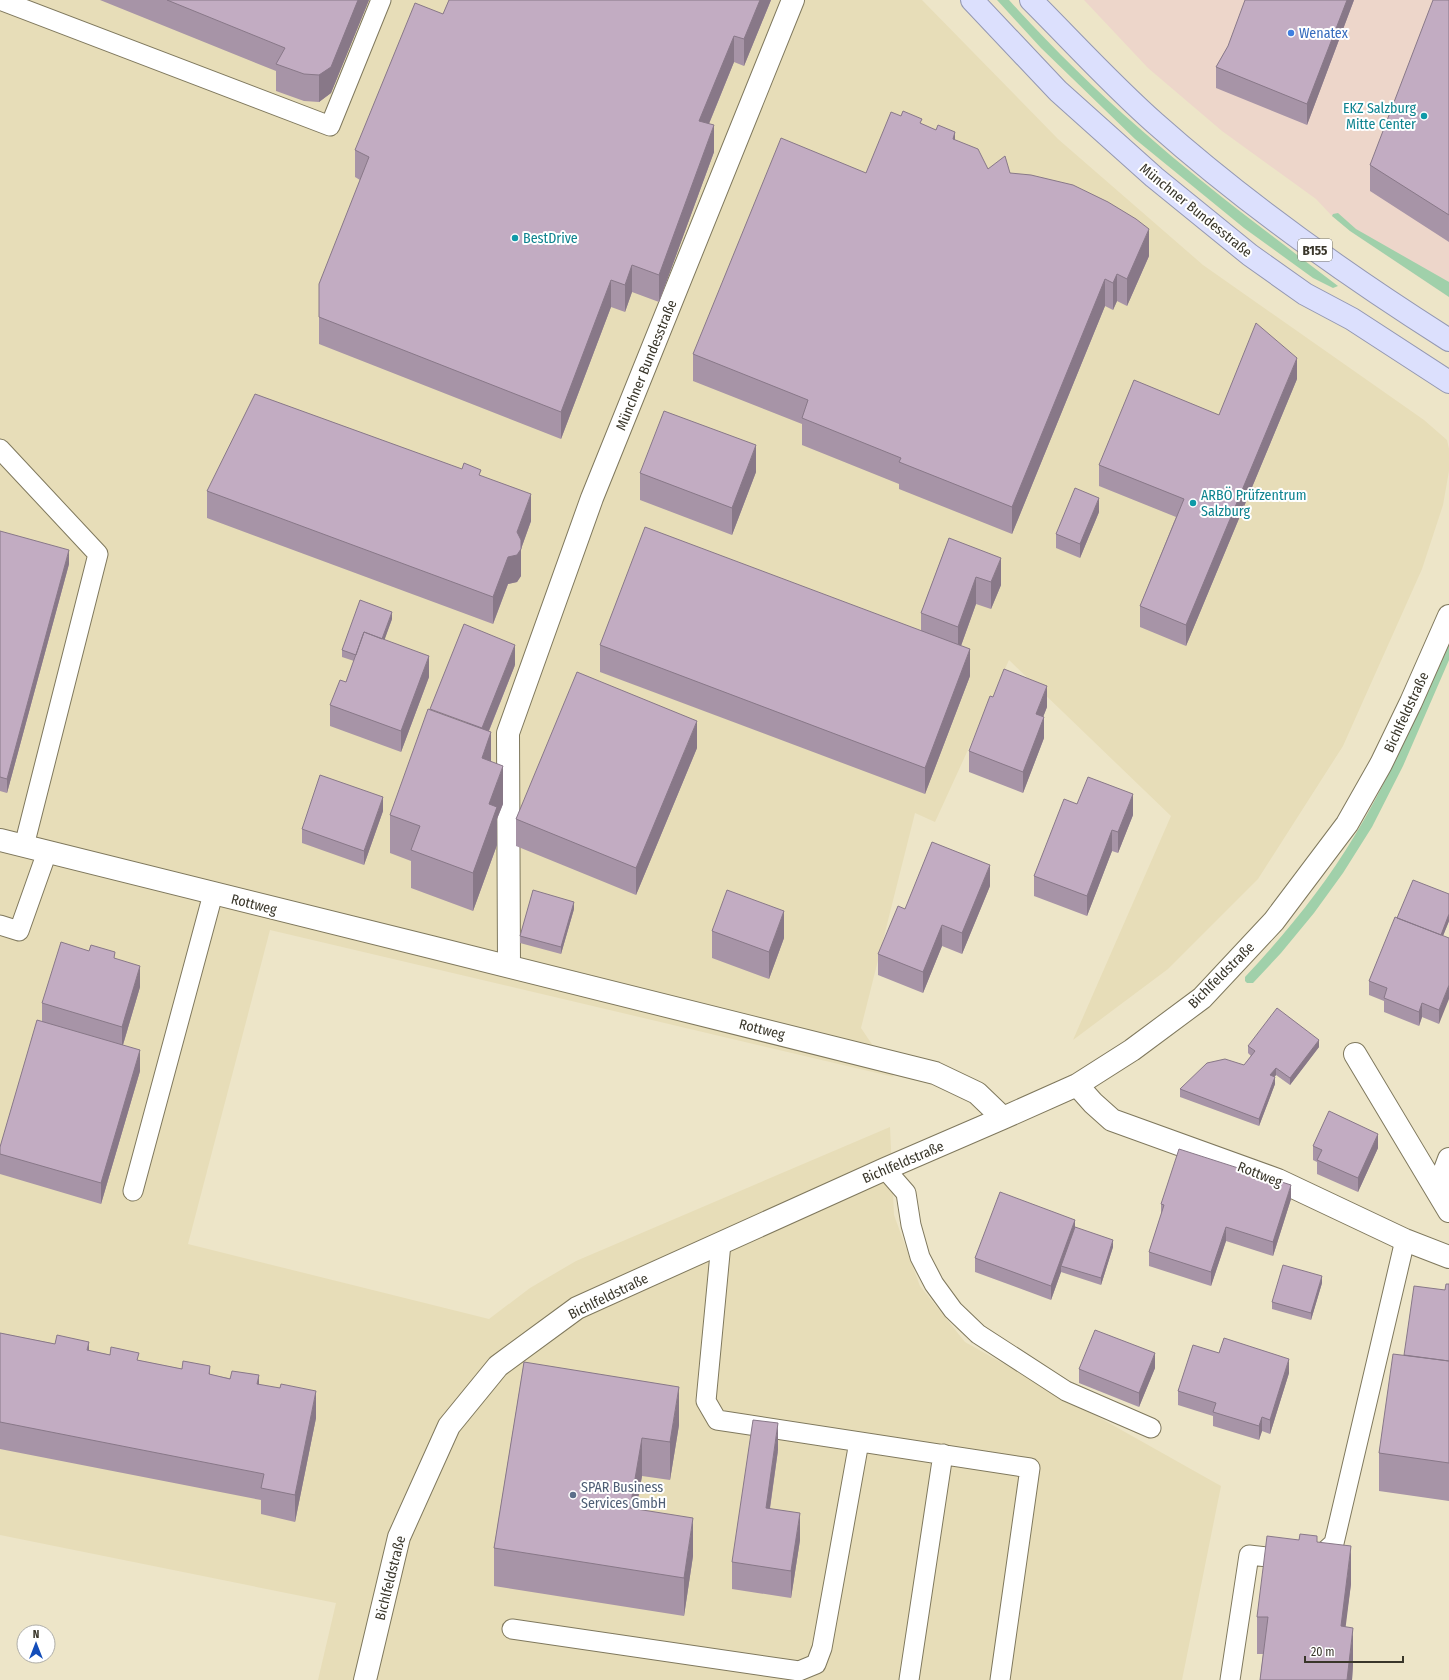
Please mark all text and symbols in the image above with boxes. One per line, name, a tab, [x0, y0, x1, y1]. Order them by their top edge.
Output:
place label: Wenatex	[1299, 25, 1349, 42]
marker: Wenatex	[1286, 28, 1296, 38]
place label: EKZ Salzburg Mitte Center	[1343, 100, 1416, 133]
marker: EKZ Salzburg Mitte Center	[1419, 111, 1429, 121]
street label: Münchner Bundesstraße	[1136, 160, 1255, 261]
place label: BestDrive	[523, 230, 578, 247]
marker: BestDrive	[510, 233, 520, 243]
road number: B155	[1298, 239, 1332, 261]
street label: Münchner Bundesstraße	[612, 297, 680, 433]
place label: ARBÖ Prüfzentrum Salzburg	[1201, 486, 1306, 520]
marker: ARBÖ Prüfzentrum Salzburg	[1188, 498, 1198, 508]
street label: Bichlfeldstraße	[1380, 669, 1433, 755]
street label: Rottweg	[229, 891, 279, 918]
street label: Bichlfeldstraße	[1185, 939, 1258, 1012]
street label: Rottweg	[737, 1016, 787, 1043]
street label: Bichlfeldstraße	[860, 1138, 947, 1187]
street label: Rottweg	[1235, 1158, 1285, 1191]
street label: Bichlfeldstraße	[566, 1270, 651, 1323]
place label: SPAR Business Services GmbH	[581, 1479, 666, 1512]
marker: SPAR Business Services GmbH	[568, 1490, 578, 1500]
street label: Bichlfeldstraße	[372, 1534, 409, 1622]
north arrow	[16, 1624, 56, 1664]
text: N	[33, 1628, 39, 1641]
scale bar	[1305, 1638, 1403, 1664]
text: 20 m	[1311, 1645, 1335, 1659]

